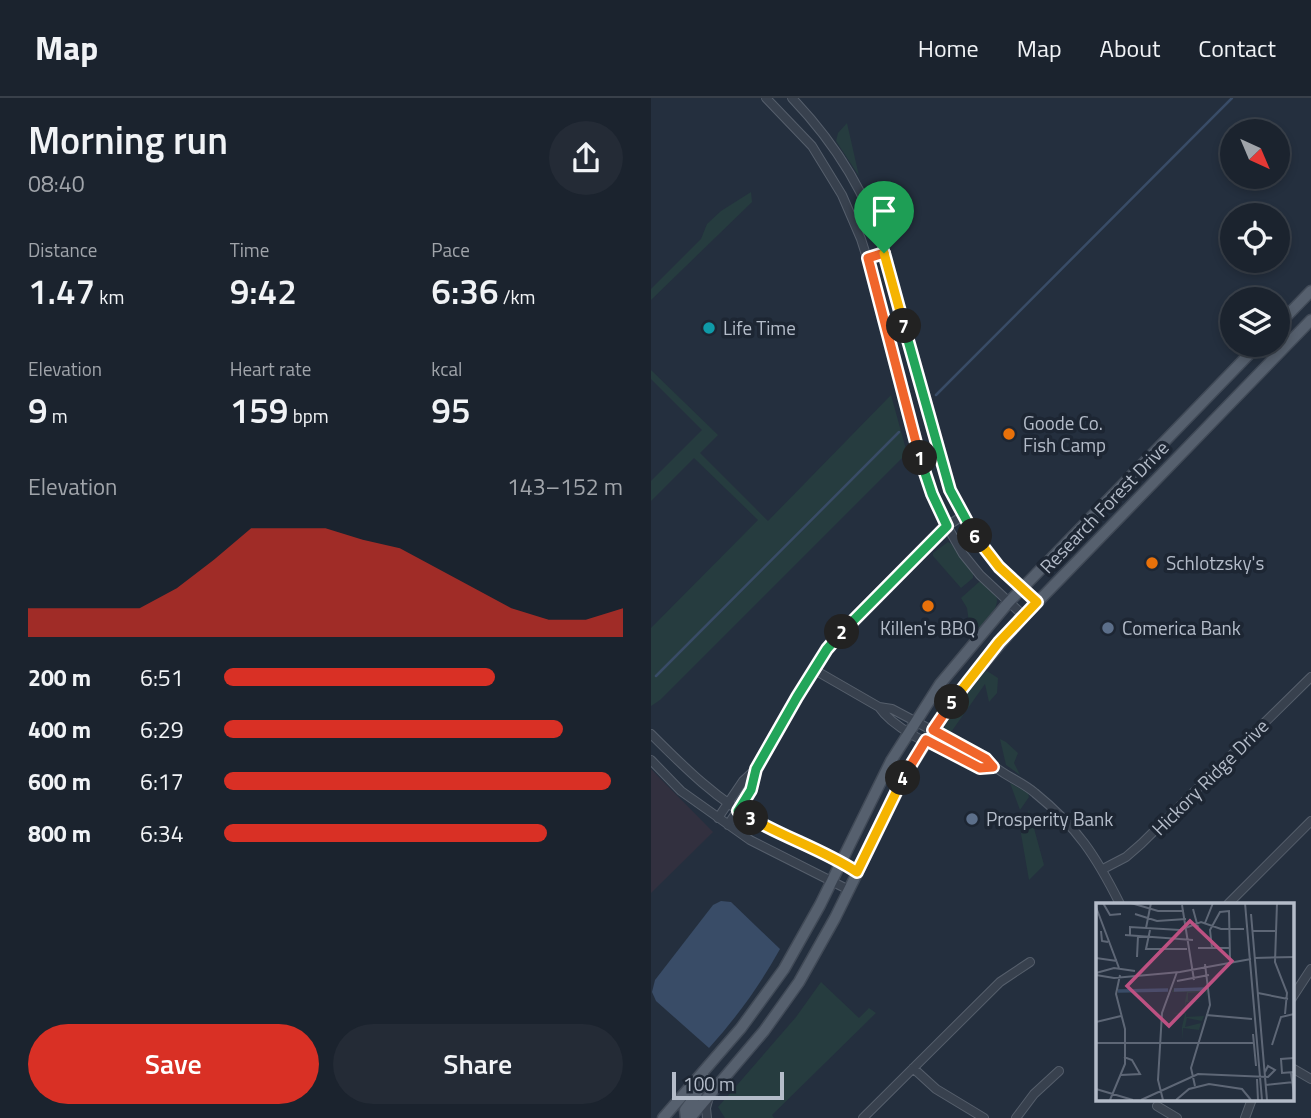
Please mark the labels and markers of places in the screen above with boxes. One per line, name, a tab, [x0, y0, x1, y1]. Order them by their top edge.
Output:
pin	[854, 181, 914, 253]
pin: 7	[887, 308, 921, 344]
place label: Life Time	[723, 313, 796, 342]
marker: Life Time	[701, 320, 717, 336]
place label: Goode Co. Fish Camp	[1023, 408, 1106, 459]
marker: Goode Co. Fish Camp	[1001, 426, 1017, 442]
pin: 1	[903, 440, 937, 476]
pin: 6	[957, 518, 993, 554]
place label: Schlotzsky's	[1166, 548, 1264, 577]
marker: Schlotzsky's	[1144, 555, 1160, 571]
marker: Killen's BBQ	[920, 598, 936, 614]
place label: Killen's BBQ	[880, 613, 976, 642]
place label: Comerica Bank	[1122, 613, 1241, 642]
pin: 2	[825, 614, 859, 650]
marker: Comerica Bank	[1100, 620, 1116, 636]
pin: 5	[935, 684, 969, 720]
pin: 4	[885, 760, 921, 796]
pin: 3	[733, 800, 769, 836]
place label: Prosperity Bank	[986, 804, 1113, 833]
marker: Prosperity Bank	[964, 811, 980, 827]

